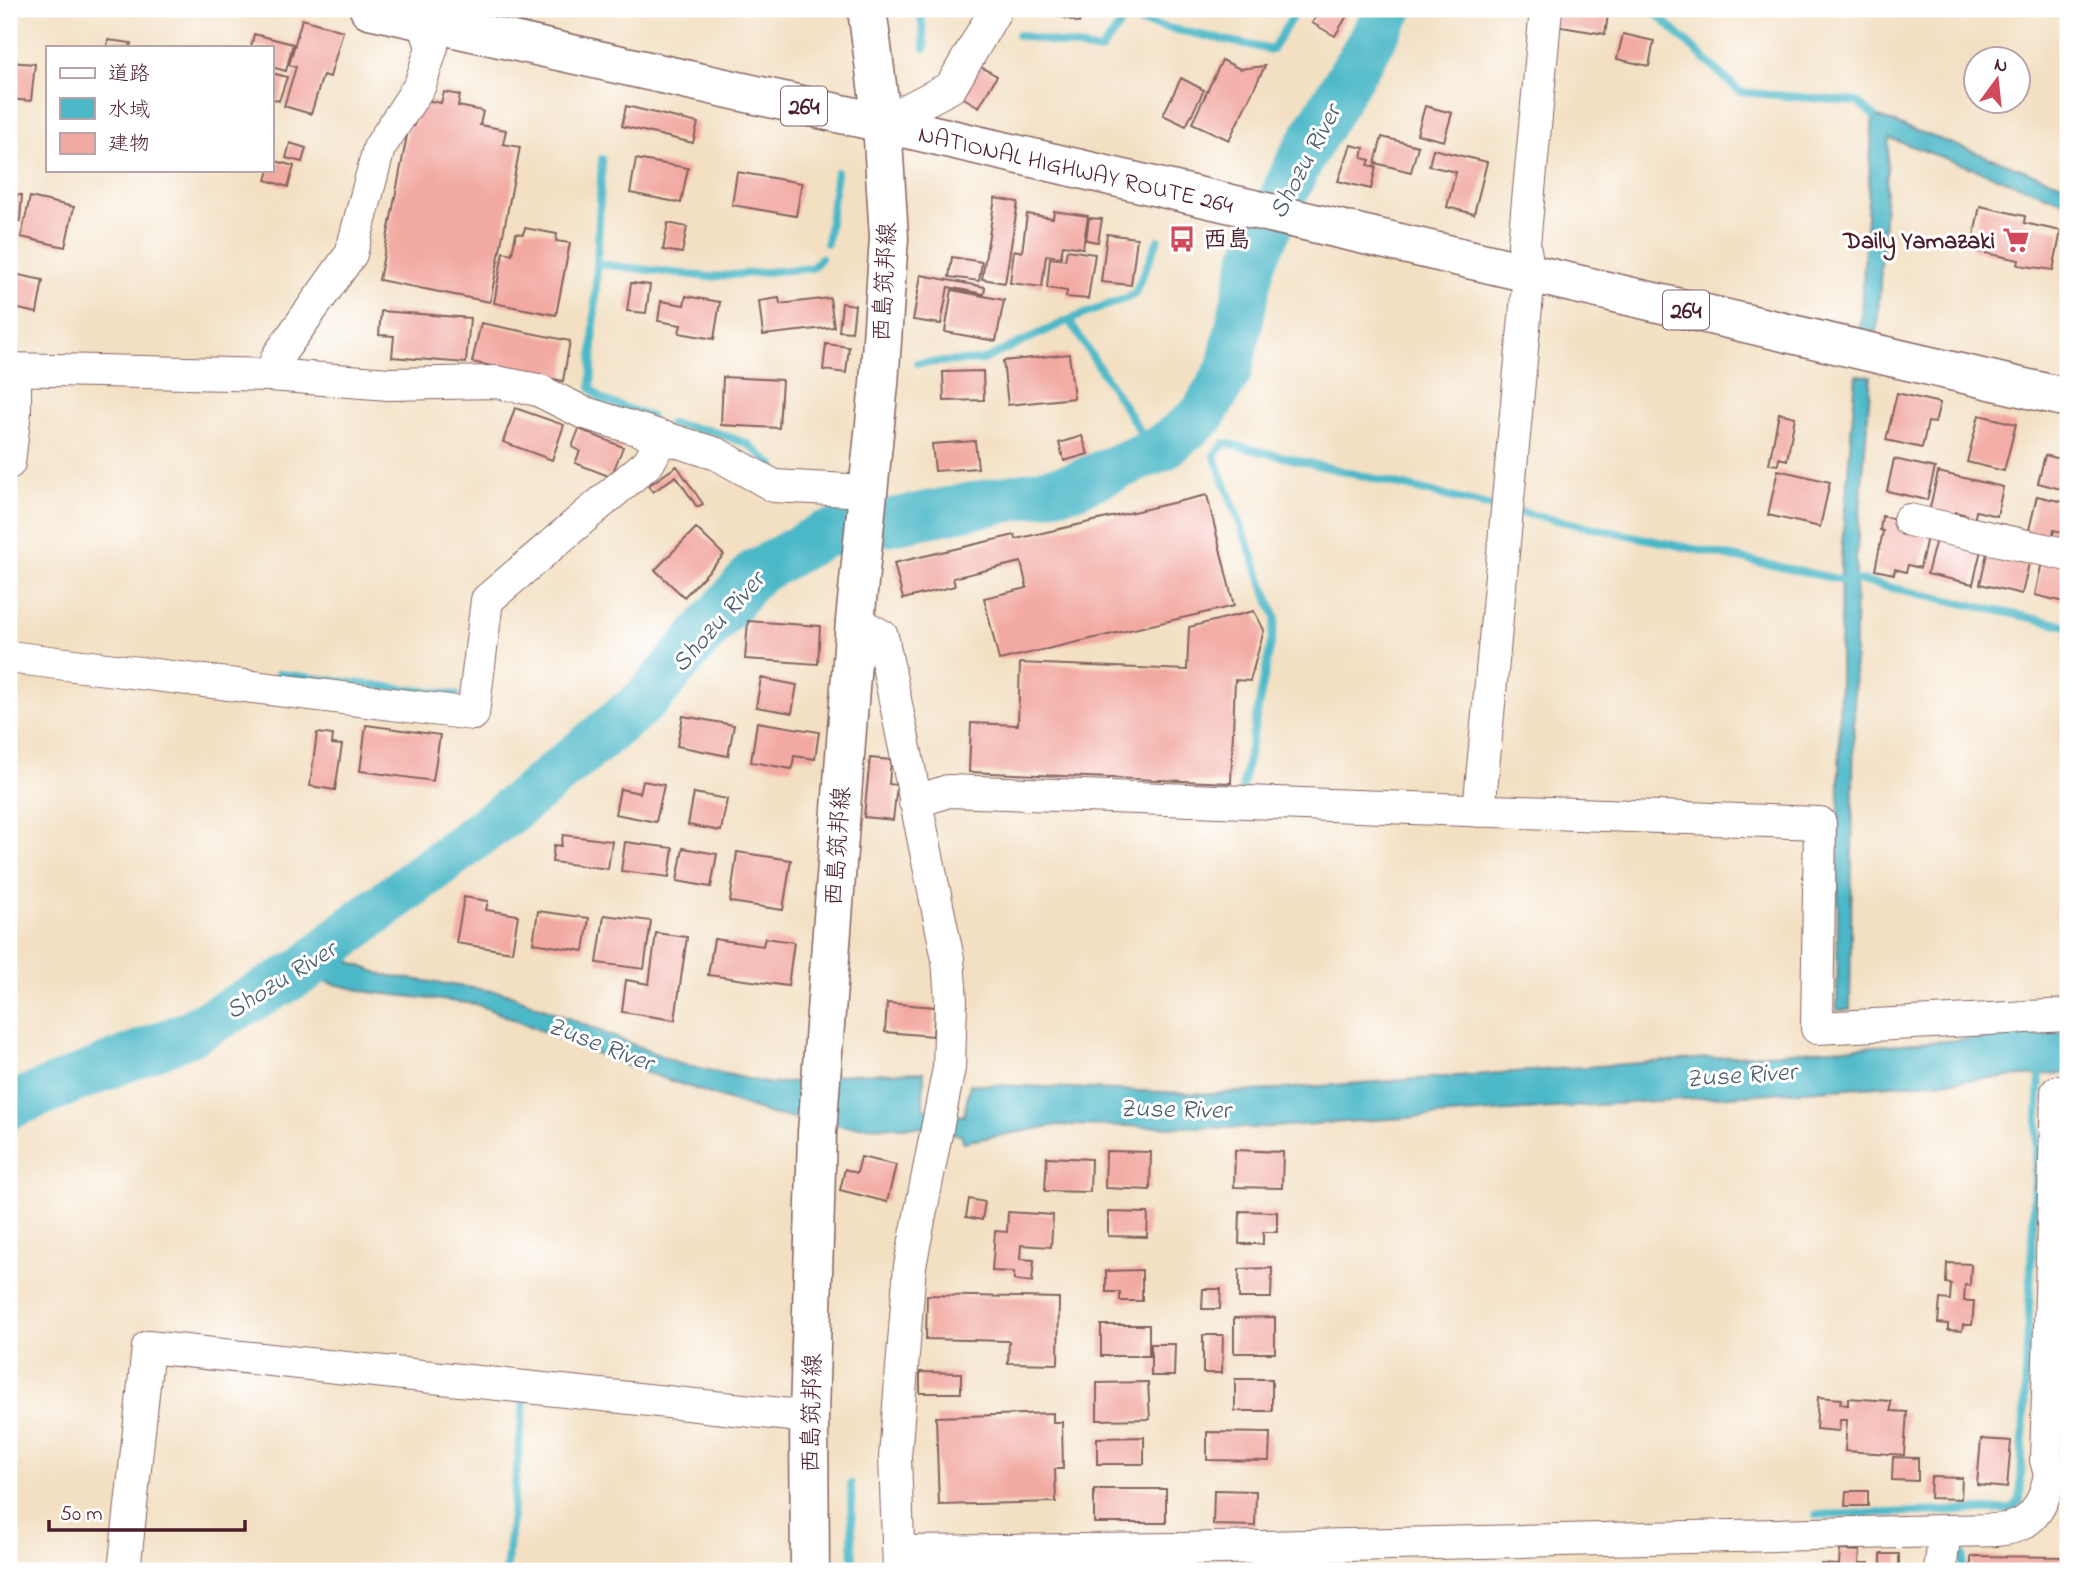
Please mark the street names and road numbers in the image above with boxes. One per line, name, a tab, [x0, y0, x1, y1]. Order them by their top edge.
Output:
road number: 264	[781, 86, 827, 125]
street label: NATIONAL HIGHWAY ROUTE 264	[915, 118, 1236, 225]
street label: 西島筑邦線	[866, 221, 907, 343]
road number: 264	[1663, 290, 1709, 330]
street label: 西島筑邦線	[818, 785, 861, 907]
street label: 西島筑邦線	[795, 1353, 832, 1473]

